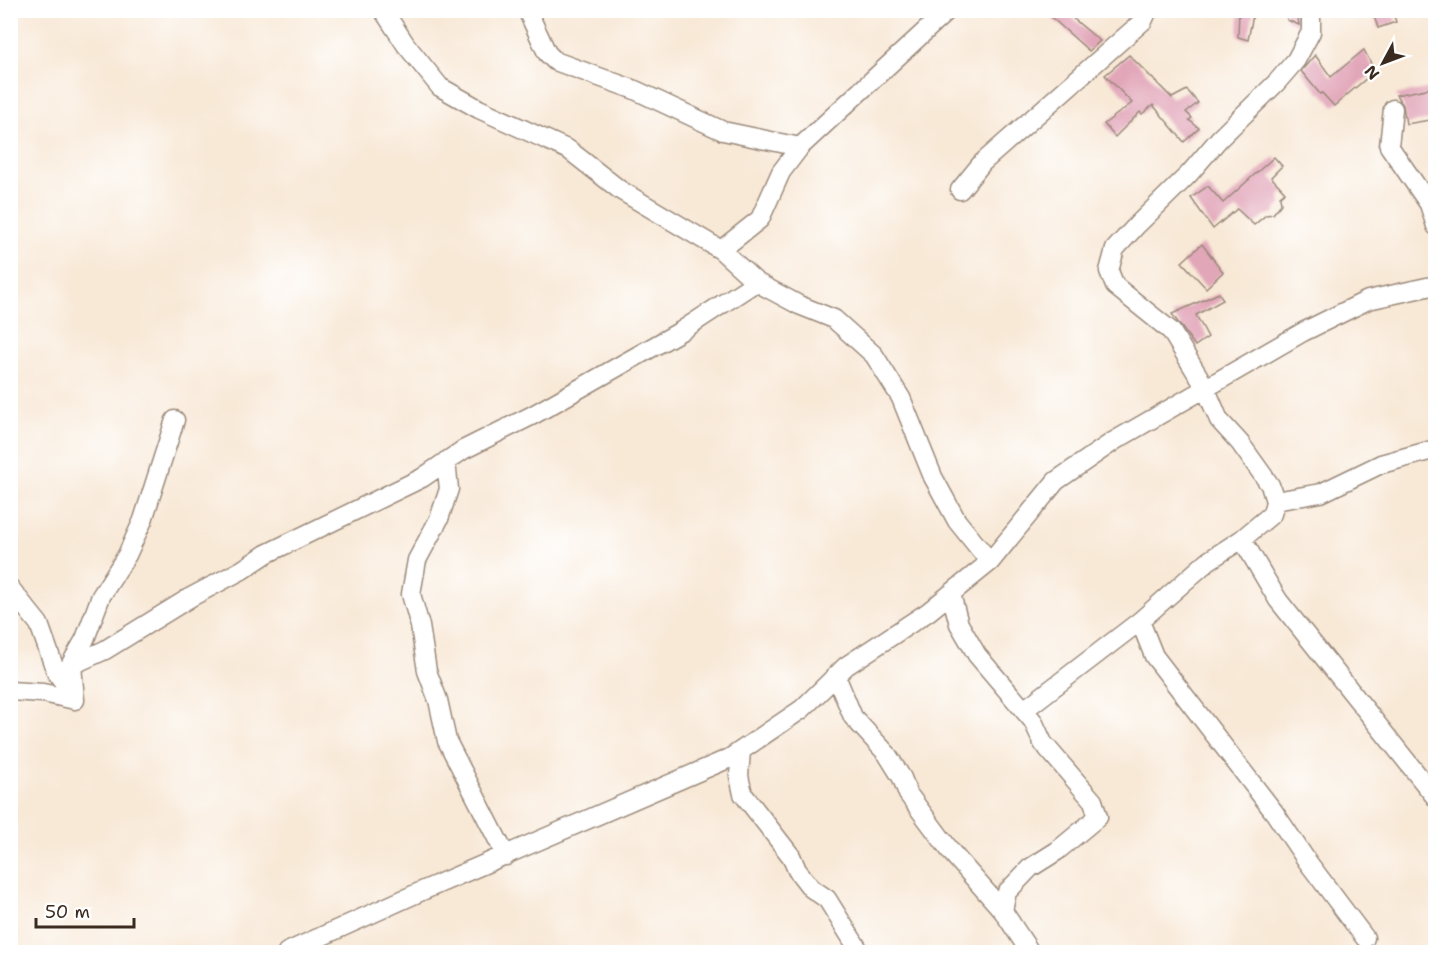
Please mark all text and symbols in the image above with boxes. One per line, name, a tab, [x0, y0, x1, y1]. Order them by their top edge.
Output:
north arrow	[1353, 33, 1413, 93]
text: N	[1360, 61, 1384, 84]
scale bar	[36, 891, 134, 929]
text: 50 m	[45, 900, 90, 924]

